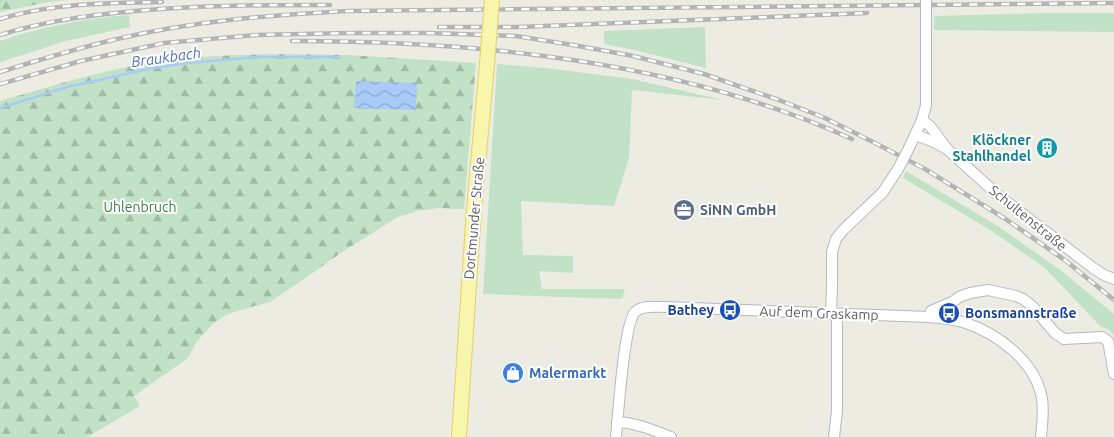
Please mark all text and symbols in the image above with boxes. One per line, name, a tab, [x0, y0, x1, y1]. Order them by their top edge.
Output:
water label: Braukbach	[130, 44, 202, 70]
place label: Klöckner Stahlhandel	[953, 132, 1031, 164]
building icon: Klöckner Stahlhandel	[1035, 136, 1059, 160]
street label: Dortmunder Straße	[461, 156, 487, 280]
street label: Schultenstraße	[986, 182, 1070, 254]
office icon: SiNN GmbH	[672, 198, 696, 222]
park label: Uhlenbruch	[104, 199, 176, 215]
place label: SiNN GmbH	[700, 202, 776, 218]
bus stop icon: Bathey	[718, 298, 742, 322]
bus stop icon: Bonsmannstraße	[937, 301, 961, 325]
place label: Bathey	[667, 302, 715, 318]
street label: Auf dem Graskamp	[759, 303, 879, 323]
place label: Bonsmannstraße	[965, 305, 1077, 321]
shop icon: Malermarkt	[501, 361, 525, 385]
place label: Malermarkt	[529, 365, 606, 381]

